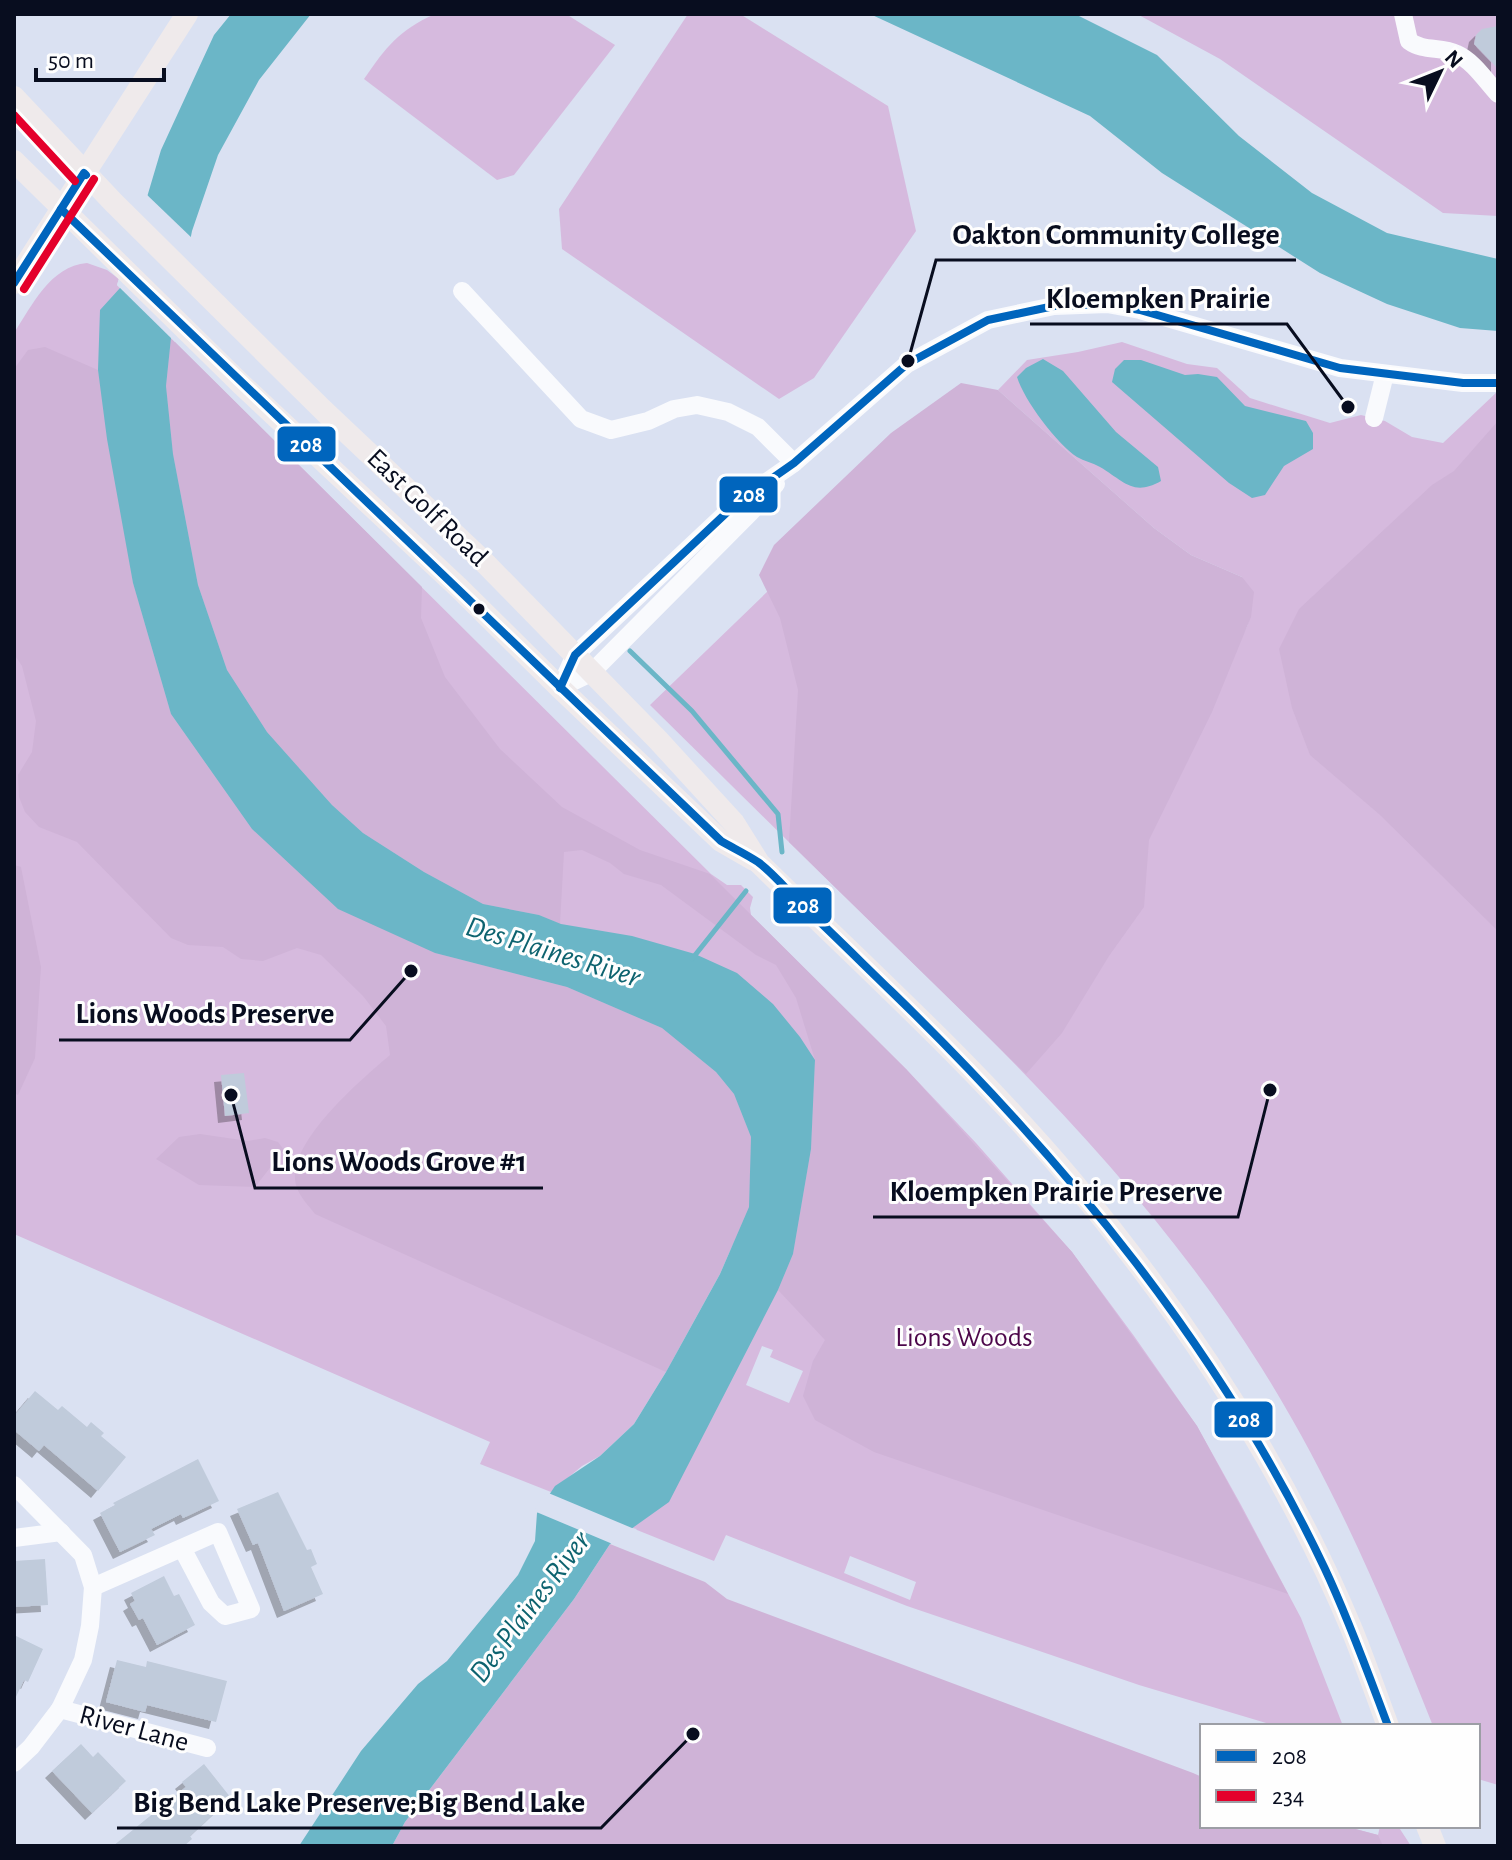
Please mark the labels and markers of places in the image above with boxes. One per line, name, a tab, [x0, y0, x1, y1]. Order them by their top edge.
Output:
callout: Oakton Community College	[936, 206, 1296, 260]
callout: Kloempken Prairie	[1030, 270, 1287, 324]
unlabelled marker	[471, 601, 487, 617]
callout: Lions Woods Preserve	[59, 986, 350, 1040]
callout: Lions Woods Grove #1	[255, 1134, 543, 1188]
callout: Kloempken Prairie Preserve	[873, 1163, 1238, 1217]
callout: Big Bend Lake Preserve;Big Bend Lake	[117, 1774, 601, 1828]

